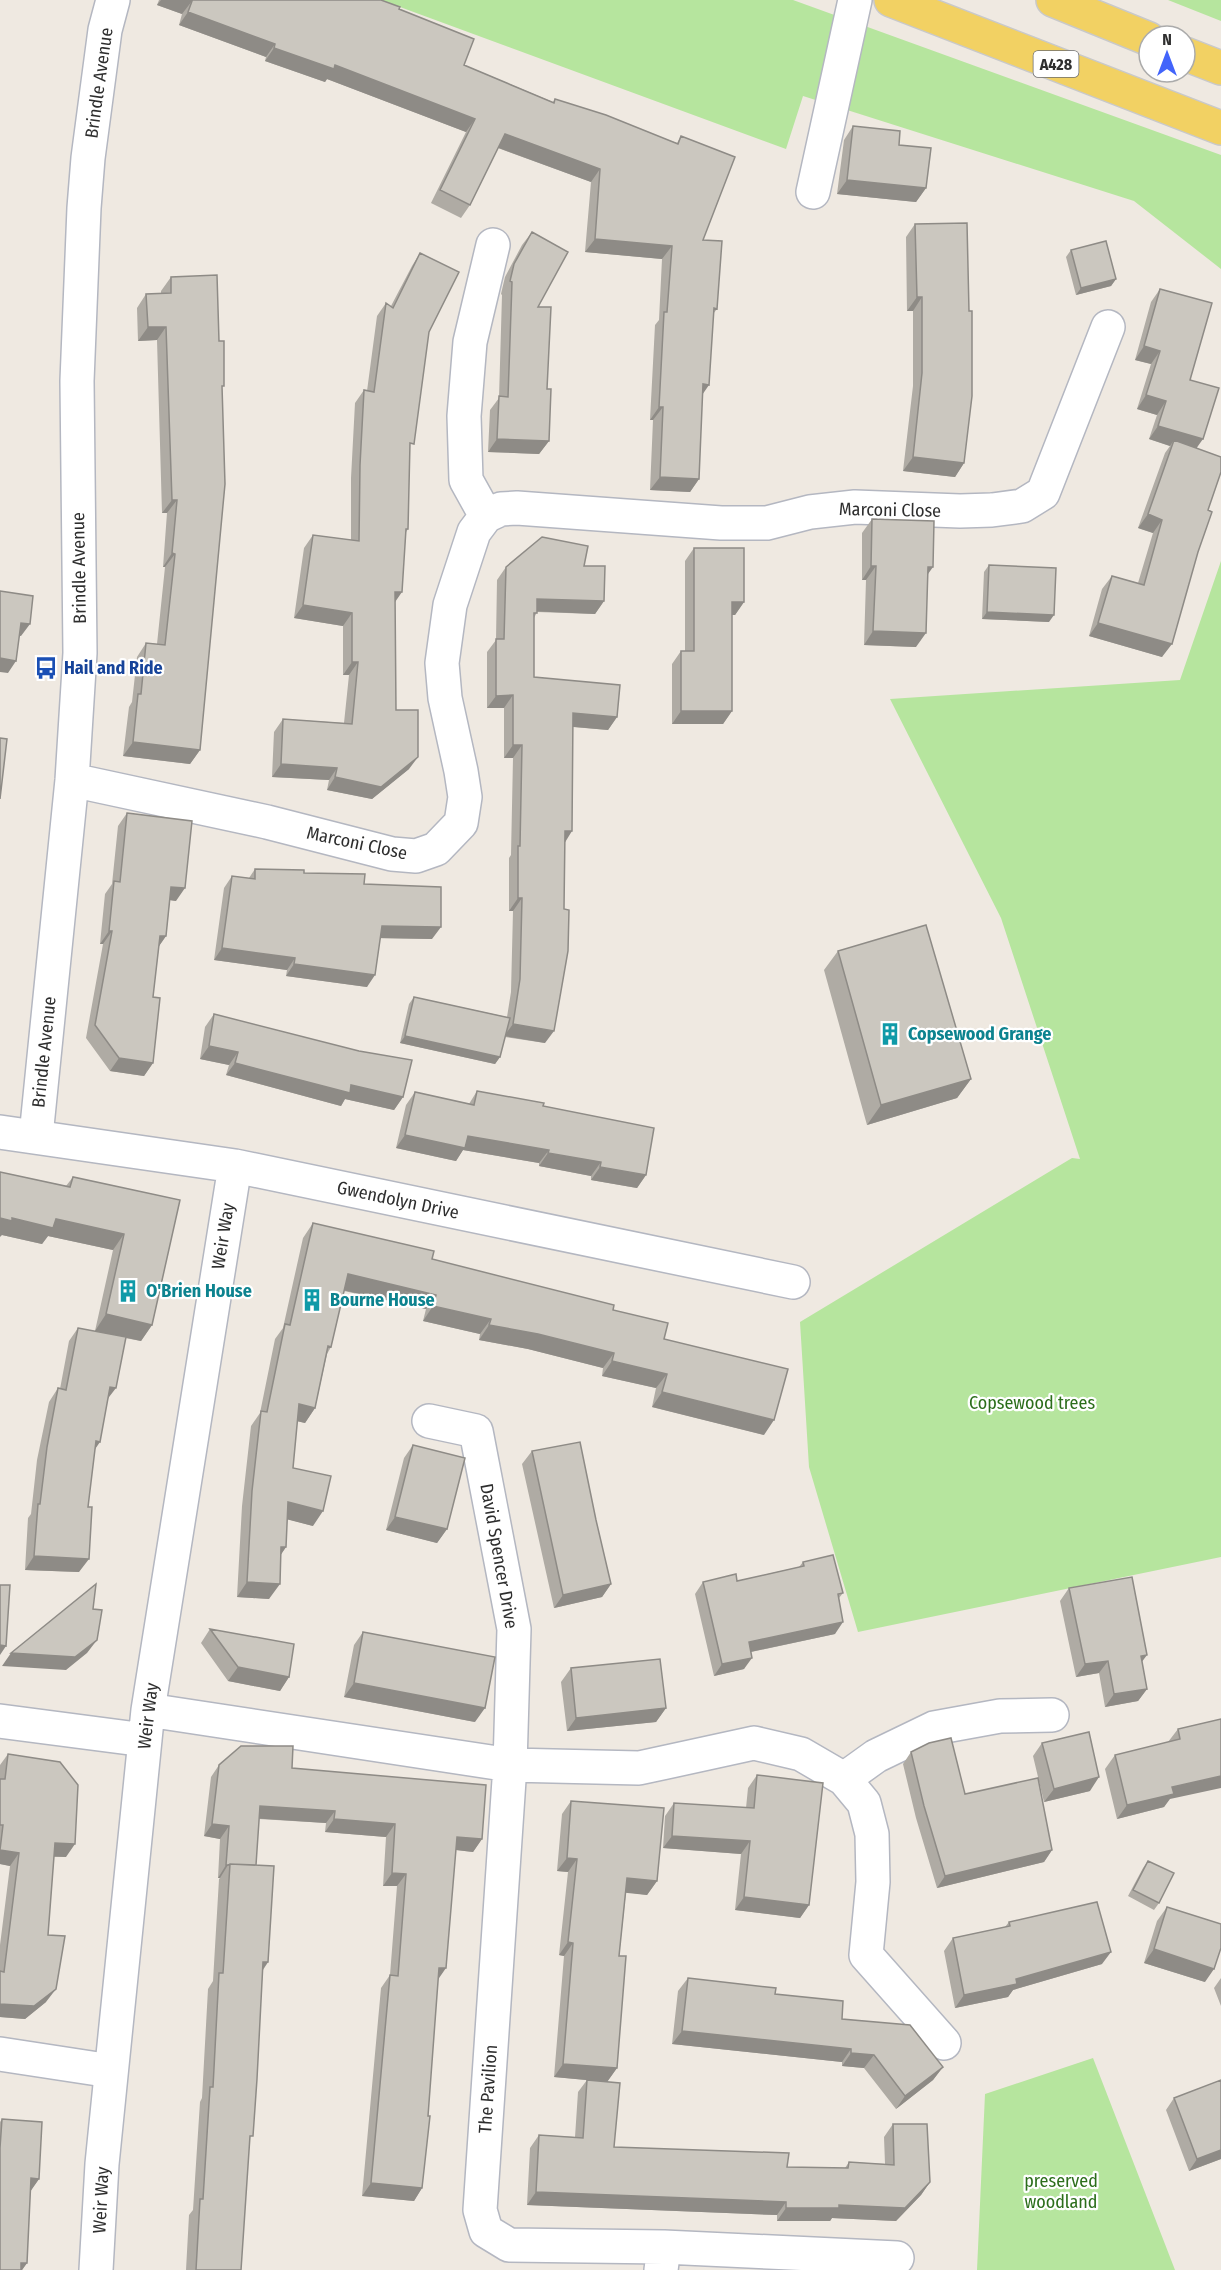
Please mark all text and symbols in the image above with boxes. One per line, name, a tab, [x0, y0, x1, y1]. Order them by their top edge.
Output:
north arrow	[1137, 24, 1197, 84]
street label: Brindle Avenue	[80, 26, 118, 140]
text: N	[1162, 30, 1172, 49]
road number: A428	[1034, 51, 1078, 77]
street label: Marconi Close	[839, 498, 941, 522]
street label: Brindle Avenue	[67, 512, 91, 624]
bus stop icon: Hail and Ride	[33, 655, 59, 681]
place label: Hail and Ride	[64, 657, 163, 679]
street label: Marconi Close	[305, 822, 409, 864]
street label: Brindle Avenue	[27, 995, 61, 1109]
building icon: Copsewood Grange	[877, 1021, 903, 1047]
place label: Copsewood Grange	[908, 1023, 1051, 1045]
street label: Gwendolyn Drive	[335, 1176, 461, 1224]
street label: Weir Way	[207, 1201, 239, 1271]
building icon: O'Brien House	[115, 1278, 141, 1304]
place label: O'Brien House	[146, 1280, 252, 1302]
building icon: Bourne House	[299, 1287, 325, 1313]
place label: Bourne House	[330, 1289, 435, 1311]
park label: Copsewood trees	[969, 1392, 1095, 1414]
street label: David Spencer Drive	[475, 1482, 523, 1630]
street label: Weir Way	[133, 1682, 163, 1750]
street label: The Pavilion	[474, 2044, 502, 2134]
street label: Weir Way	[88, 2166, 114, 2234]
park label: preserved woodland	[1024, 2170, 1098, 2213]

